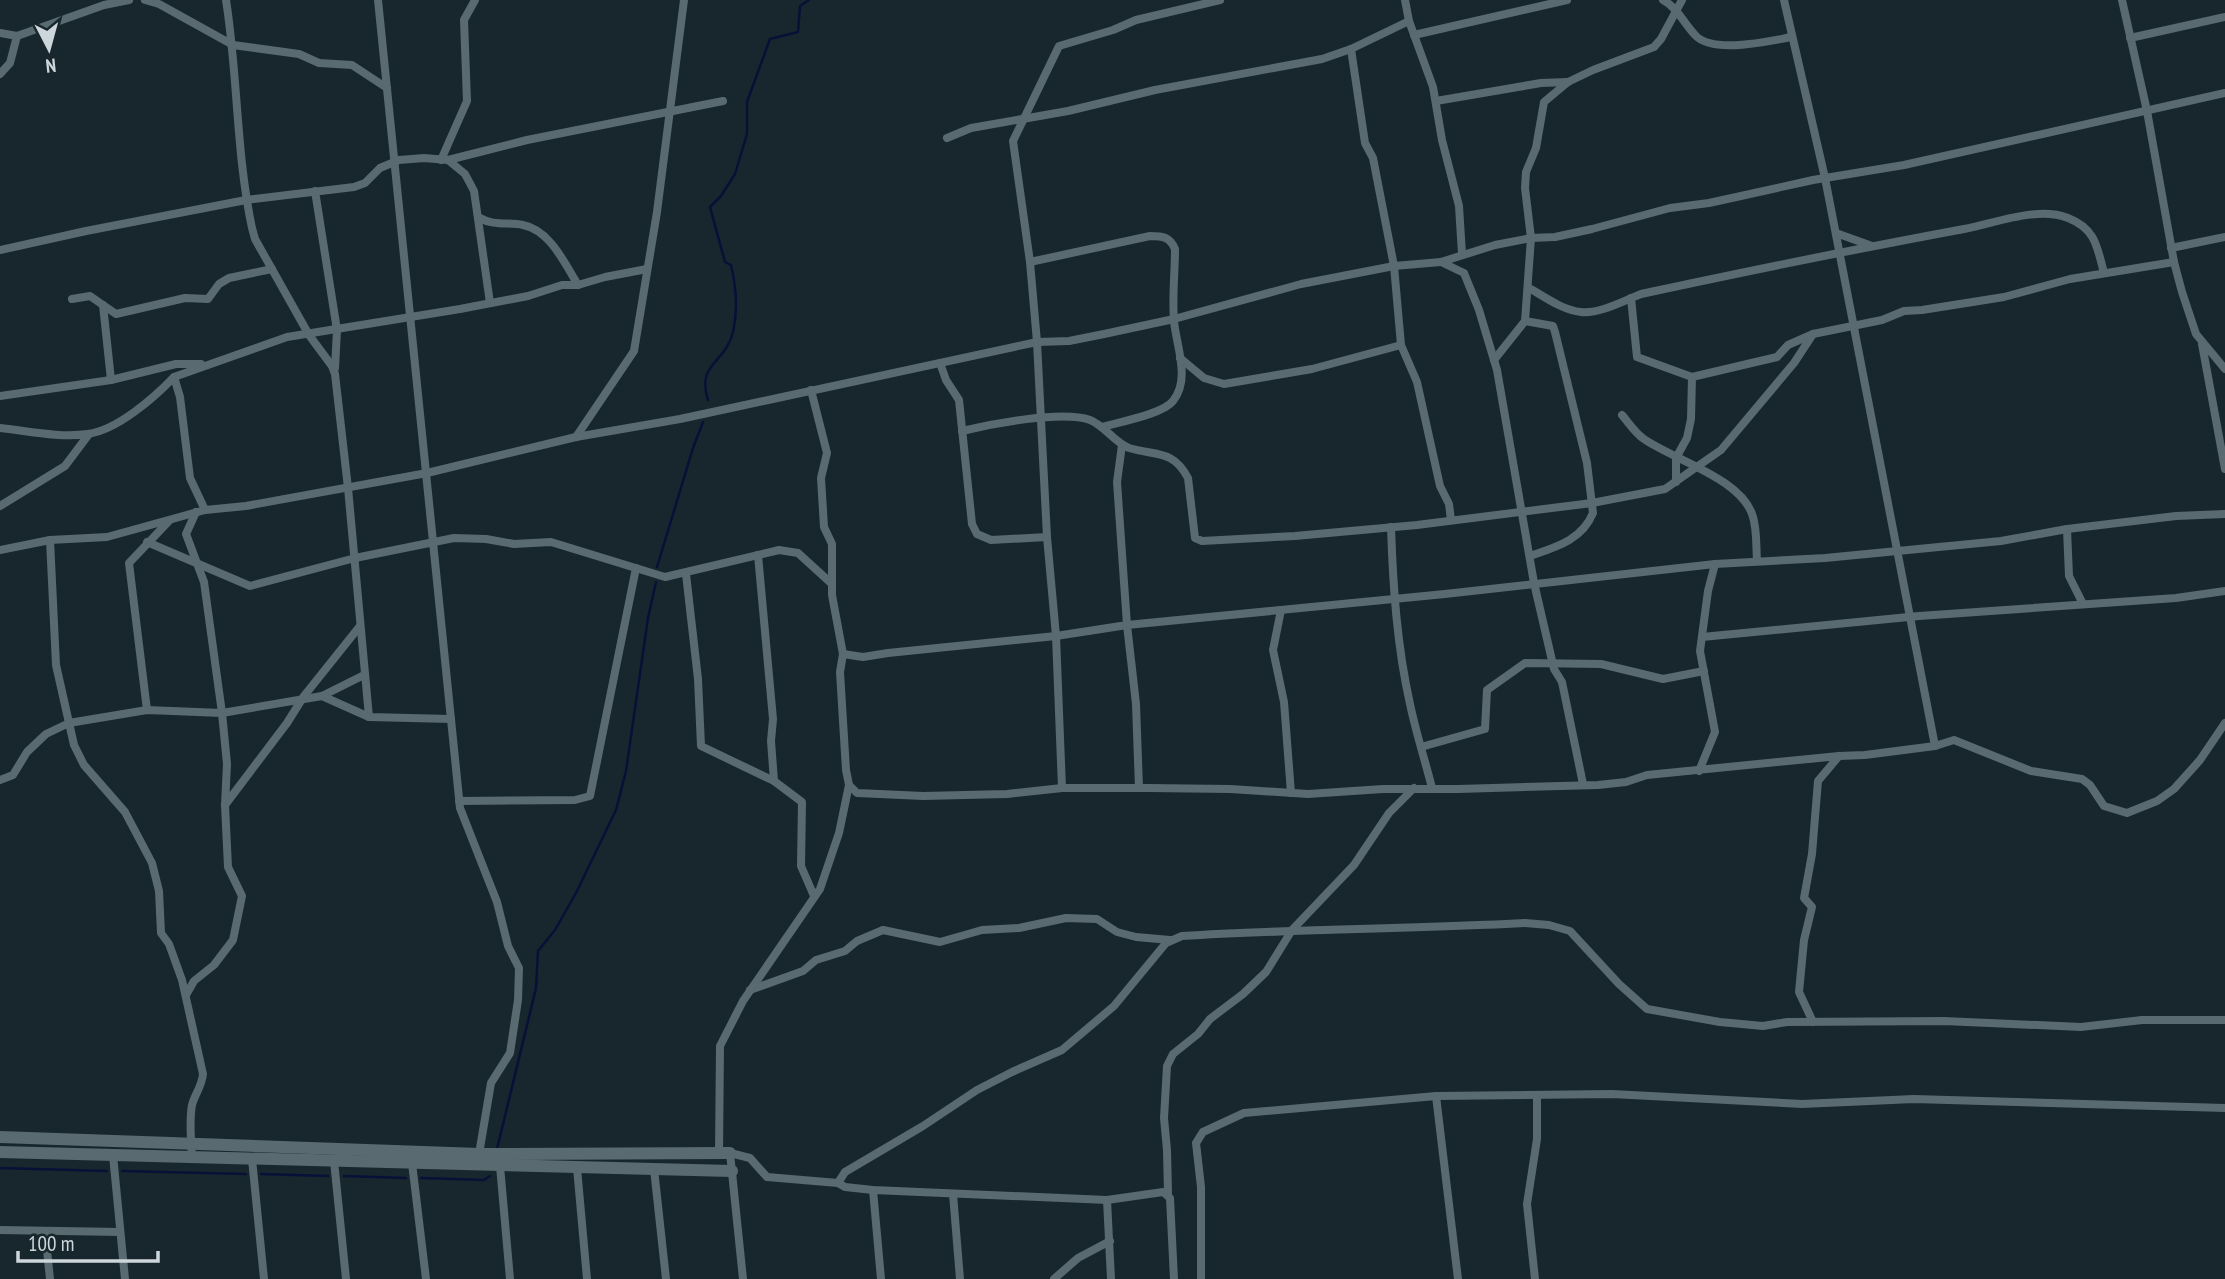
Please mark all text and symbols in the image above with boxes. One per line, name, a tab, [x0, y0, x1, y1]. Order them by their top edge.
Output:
north arrow	[14, 14, 84, 84]
text: N	[44, 53, 57, 78]
scale bar	[18, 1220, 158, 1264]
text: 100 m	[28, 1230, 74, 1257]

